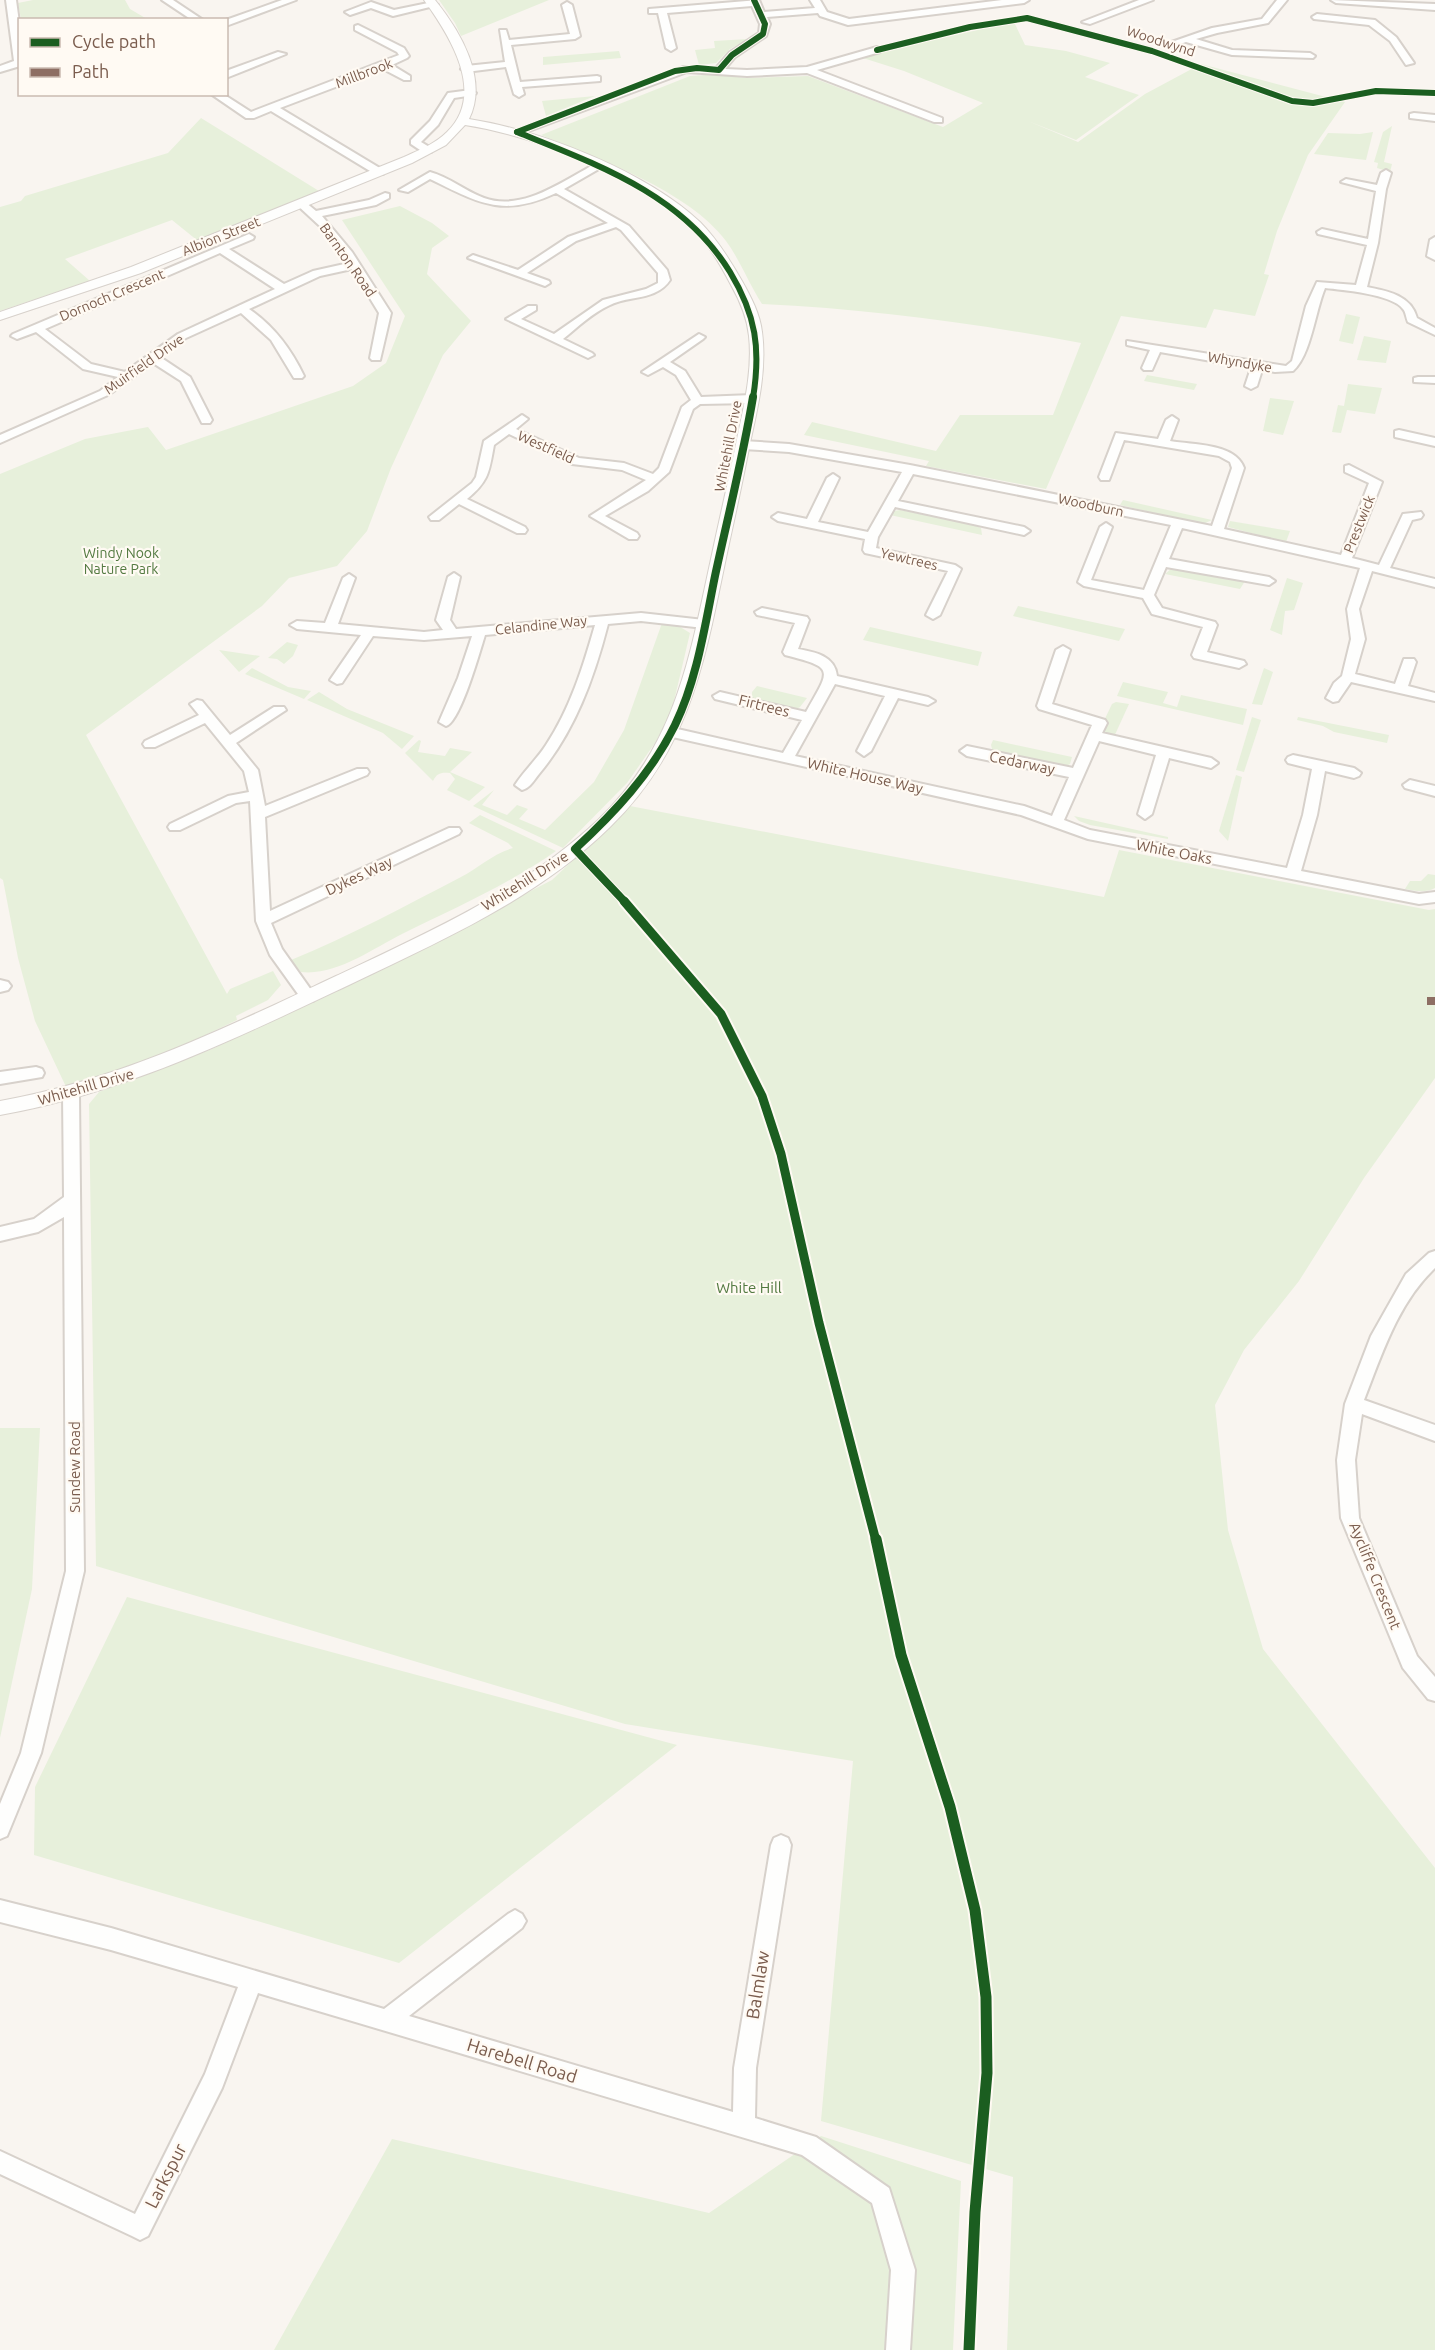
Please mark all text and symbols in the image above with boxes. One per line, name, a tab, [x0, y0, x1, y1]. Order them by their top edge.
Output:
legend	[18, 18, 228, 96]
street label: Woodwynd	[1125, 22, 1197, 60]
text: Cycle path	[72, 31, 156, 51]
street label: Millbrook	[333, 55, 395, 91]
text: Path	[72, 61, 109, 81]
street label: Albion Street	[180, 213, 263, 259]
street label: Barnton Road	[317, 220, 379, 300]
street label: Dornoch Crescent	[57, 265, 167, 324]
street label: Muirfield Drive	[101, 331, 187, 397]
street label: Whyndyke	[1207, 348, 1273, 376]
street label: Whitehill Drive	[711, 399, 745, 493]
street label: Westfield	[515, 427, 577, 467]
street label: Woodburn	[1057, 490, 1125, 520]
street label: Prestwick	[1340, 493, 1378, 555]
park label: Windy Nook Nature Park	[83, 545, 159, 577]
street label: Yewtrees	[879, 545, 939, 573]
street label: Celandine Way	[494, 612, 588, 638]
street label: Firtrees	[737, 691, 791, 720]
street label: Cedarway	[988, 747, 1056, 778]
street label: White House Way	[806, 754, 925, 797]
street label: White Oaks	[1135, 836, 1214, 867]
street label: Whitehill Drive	[478, 847, 571, 914]
street label: Dykes Way	[323, 853, 395, 898]
street label: Whitehill Drive	[36, 1065, 136, 1108]
park label: White Hill	[716, 1279, 782, 1296]
street label: Sundew Road	[66, 1421, 83, 1513]
street label: Aycliffe Crescent	[1346, 1520, 1405, 1632]
street label: Balmlaw	[742, 1949, 772, 2020]
street label: Harebell Road	[465, 2034, 580, 2086]
street label: Larkspur	[140, 2140, 190, 2211]

